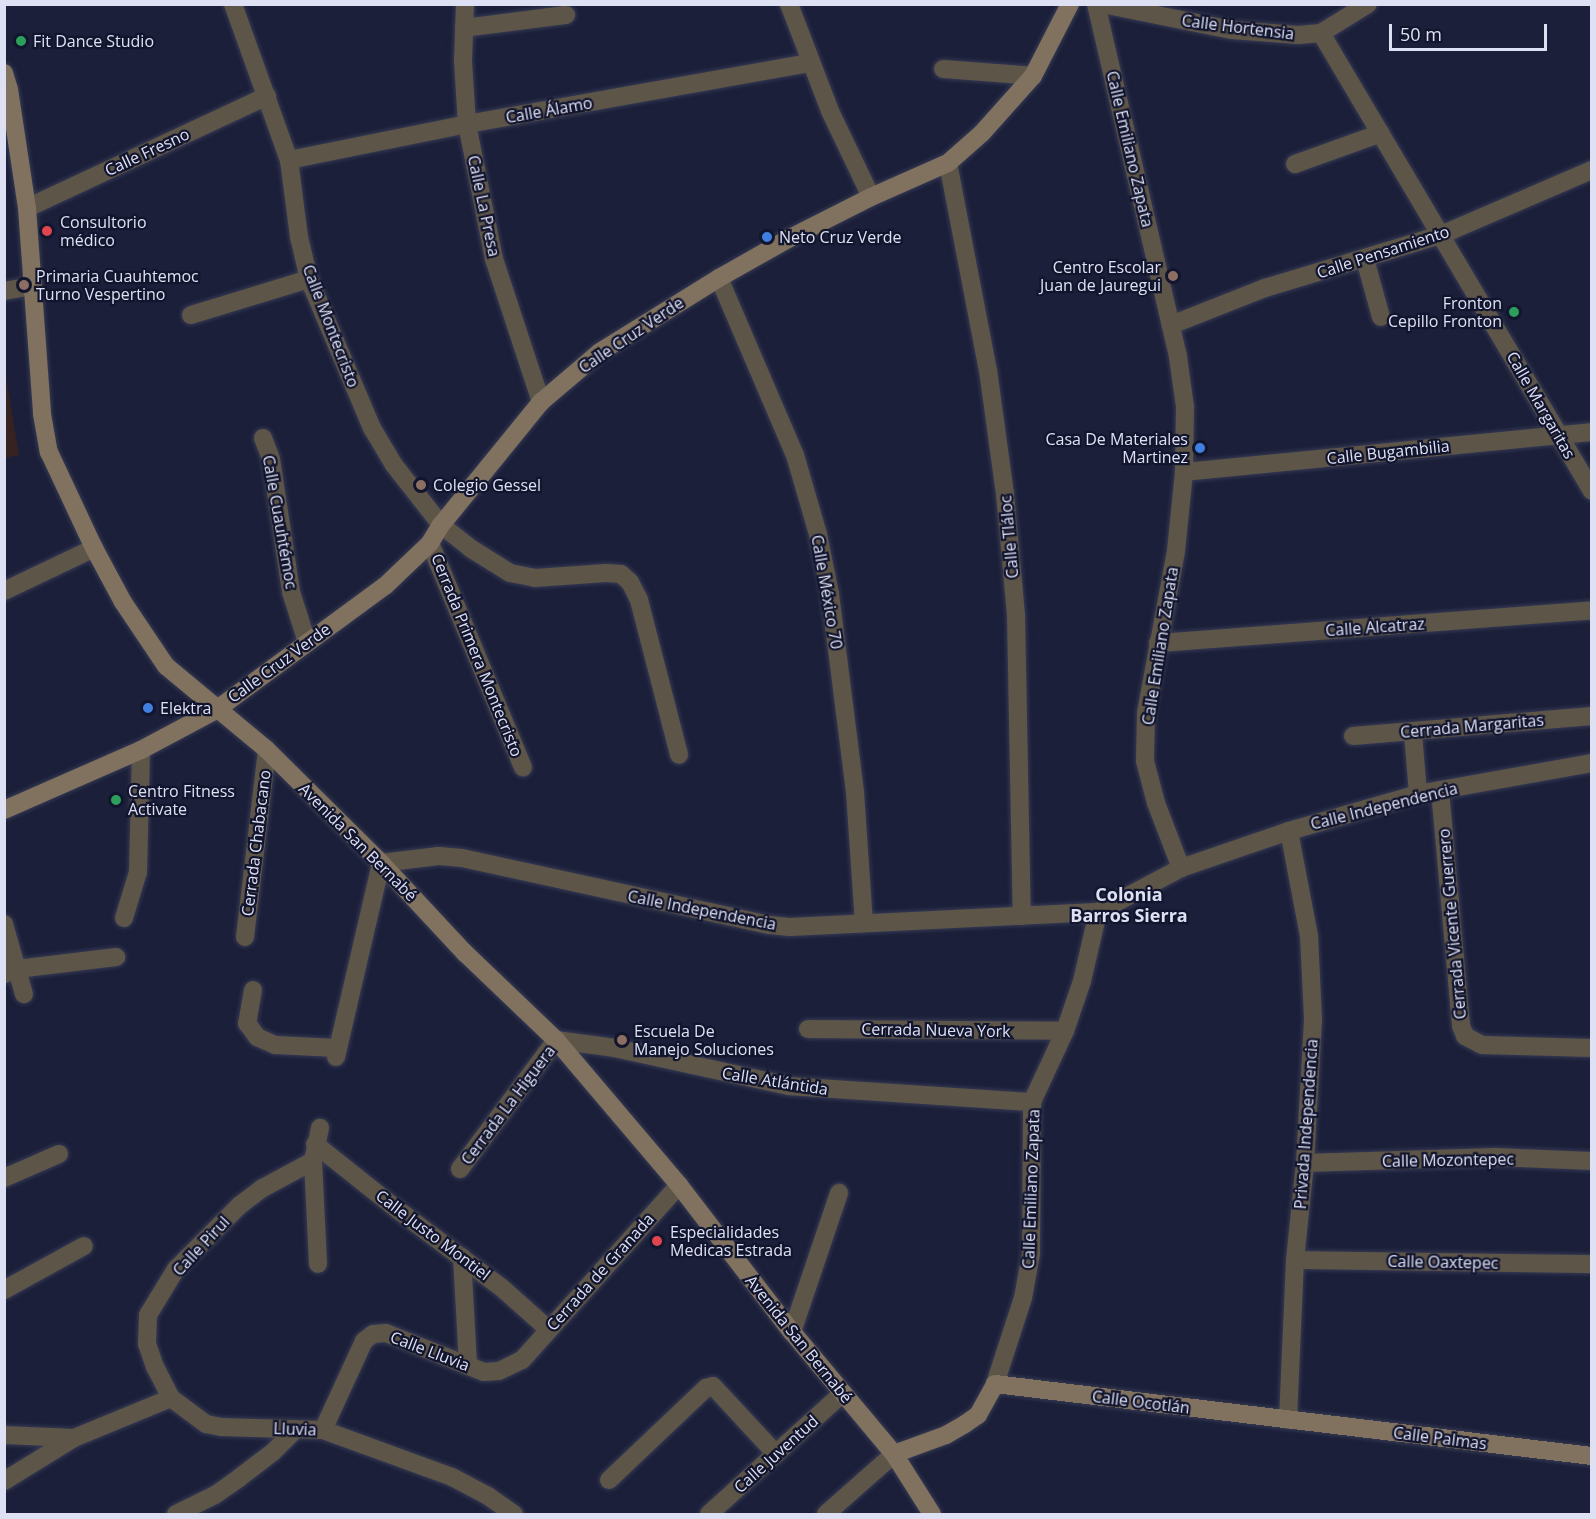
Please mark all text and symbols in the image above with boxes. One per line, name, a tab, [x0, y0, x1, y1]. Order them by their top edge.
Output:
street label: Calle Hortensia	[1181, 11, 1295, 43]
scale bar	[1392, 12, 1550, 50]
text: 50 m	[1400, 22, 1442, 46]
place label: Fit Dance Studio	[33, 31, 154, 51]
marker: Fit Dance Studio	[14, 34, 28, 48]
street label: Calle Emiliano Zapata	[1103, 69, 1157, 229]
street label: Calle Álamo	[504, 93, 594, 127]
street label: Calle Fresno	[102, 124, 192, 180]
street label: Calle La Presa	[464, 154, 504, 258]
place label: Consultorio médico	[60, 212, 147, 250]
marker: Consultorio médico	[38, 222, 56, 240]
street label: Calle Pensamiento	[1314, 222, 1452, 282]
place label: Neto Cruz Verde	[779, 227, 901, 247]
marker: Neto Cruz Verde	[760, 230, 774, 244]
place label: Centro Escolar Juan de Jauregui	[1040, 257, 1161, 295]
street label: Calle Montecristo	[299, 262, 363, 390]
place label: Primaria Cuauhtemoc Turno Vespertino	[36, 266, 199, 304]
marker: Centro Escolar Juan de Jauregui	[1166, 269, 1180, 283]
marker: Primaria Cuauhtemoc Turno Vespertino	[17, 278, 31, 292]
street label: Calle Cruz Verde	[575, 293, 687, 377]
place label: Fronton Cepillo Fronton	[1388, 293, 1502, 331]
marker: Fronton Cepillo Fronton	[1507, 305, 1521, 319]
street label: Calle Margaritas	[1503, 348, 1579, 462]
place label: Casa De Materiales Martinez	[1046, 429, 1188, 467]
street label: Calle Bugambilia	[1326, 436, 1450, 468]
marker: Casa De Materiales Martinez	[1193, 441, 1207, 455]
street label: Calle Cuauhtémoc	[259, 454, 301, 590]
place label: Colegio Gessel	[433, 475, 541, 495]
marker: Colegio Gessel	[414, 478, 428, 492]
street label: Calle Tláloc	[996, 495, 1022, 579]
street label: Calle México 70	[807, 533, 847, 651]
street label: Cerrada Primera Montecristo	[427, 551, 527, 759]
street label: Calle Emiliano Zapata	[1138, 566, 1182, 726]
street label: Calle Alcatraz	[1325, 614, 1425, 640]
street label: Calle Cruz Verde	[224, 619, 334, 707]
place label: Elektra	[160, 698, 211, 718]
marker: Elektra	[141, 701, 155, 715]
street label: Cerrada Margaritas	[1399, 710, 1545, 742]
street label: Cerrada Chabacano	[237, 769, 275, 917]
street label: Calle Independencia	[1308, 778, 1460, 834]
street label: Avenida San Bernabé	[295, 779, 421, 905]
place label: Centro Fitness Activate	[128, 781, 235, 819]
marker: Centro Fitness Activate	[109, 793, 123, 807]
street label: Cerrada Vicente Guerrero	[1434, 828, 1470, 1020]
district label: Colonia Barros Sierra	[1070, 884, 1188, 926]
street label: Calle Independencia	[626, 886, 778, 934]
street label: Cerrada Nueva York	[861, 1019, 1011, 1041]
place label: Escuela De Manejo Soluciones	[634, 1021, 774, 1059]
marker: Escuela De Manejo Soluciones	[615, 1033, 629, 1047]
street label: Privada Independencia	[1290, 1038, 1322, 1210]
street label: Cerrada La Higuera	[457, 1042, 559, 1168]
street label: Calle Atlántida	[721, 1063, 829, 1099]
street label: Calle Emiliano Zapata	[1019, 1109, 1043, 1269]
street label: Calle Mozontepec	[1382, 1149, 1514, 1171]
street label: Calle Justo Montiel	[372, 1186, 494, 1284]
street label: Cerrada de Granada	[542, 1209, 658, 1335]
street label: Calle Pirul	[169, 1212, 233, 1280]
place label: Especialidades Medicas Estrada	[670, 1222, 792, 1260]
marker: Especialidades Medicas Estrada	[648, 1232, 666, 1250]
street label: Calle Oaxtepec	[1387, 1251, 1499, 1273]
street label: Avenida San Bernabé	[742, 1271, 856, 1407]
street label: Calle Lluvia	[388, 1327, 472, 1375]
street label: Calle Ocotlán	[1091, 1386, 1191, 1418]
street label: Calle Juventud	[730, 1411, 822, 1497]
street label: Lluvia	[273, 1419, 317, 1439]
street label: Calle Palmas	[1392, 1423, 1488, 1453]

